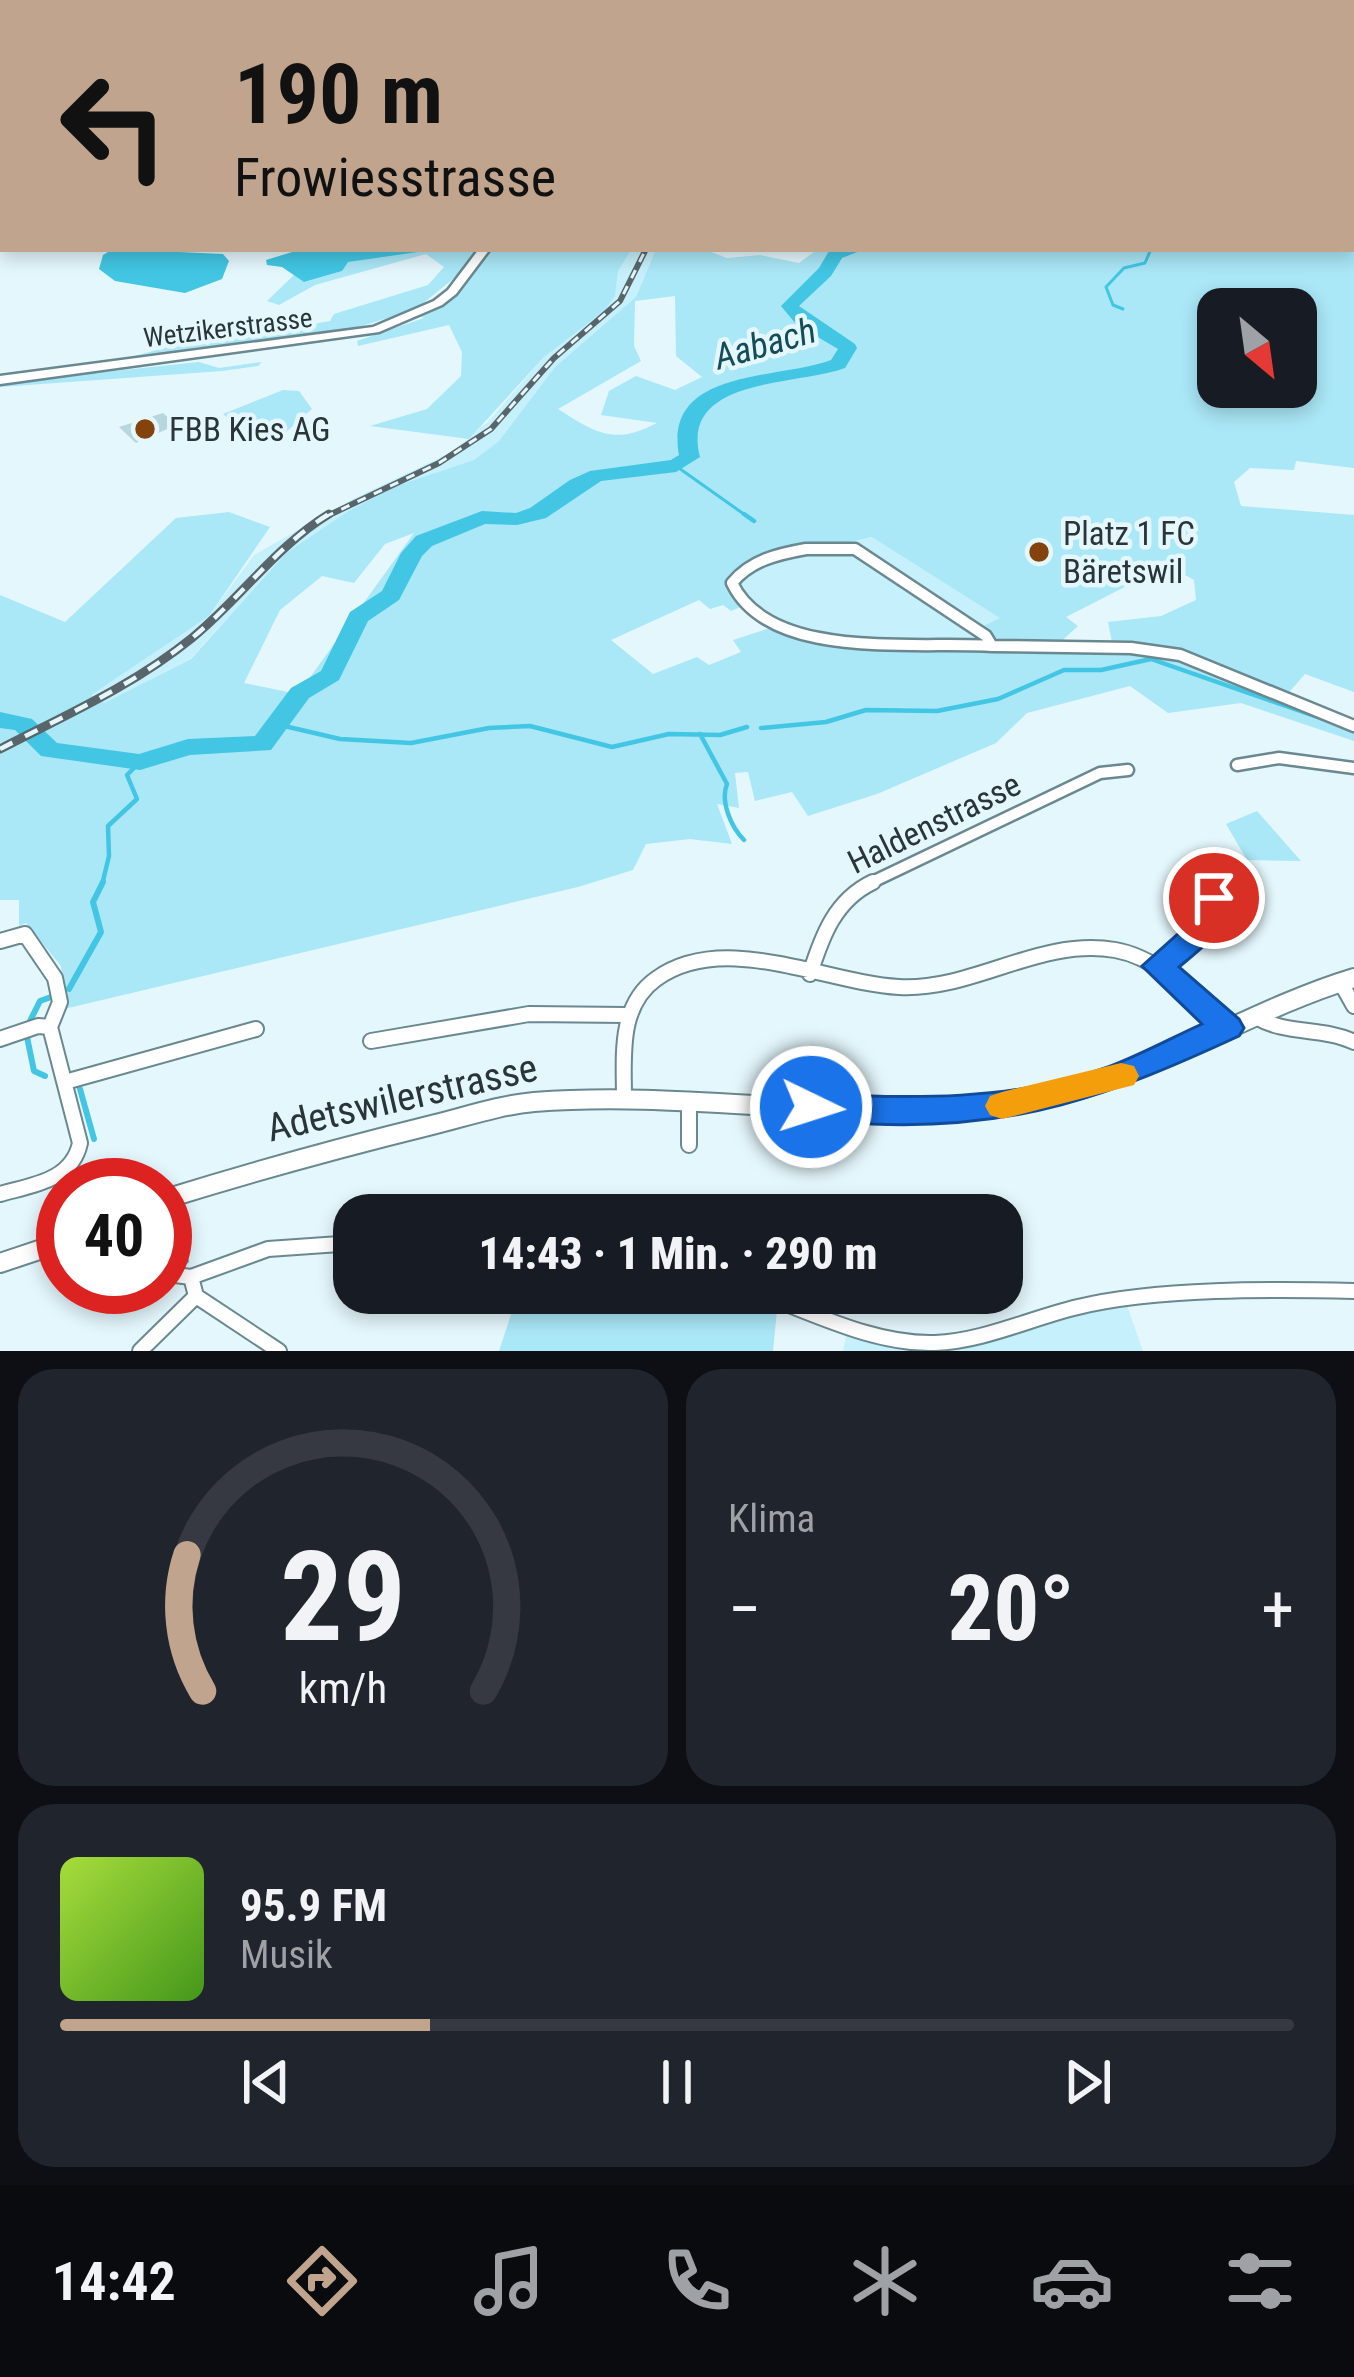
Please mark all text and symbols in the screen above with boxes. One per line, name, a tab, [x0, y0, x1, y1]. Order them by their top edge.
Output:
text: 190 m	[234, 45, 443, 144]
icon: left	[36, 48, 192, 204]
text: Frowiesstrasse	[234, 146, 556, 209]
north arrow	[1197, 288, 1317, 408]
map controls	[1197, 288, 1317, 408]
street label: Wetzikerstrasse	[142, 302, 314, 354]
water label: Aabach	[707, 310, 821, 379]
place label: FBB Kies AG	[169, 410, 331, 449]
marker: FBB Kies AG	[132, 416, 158, 442]
place label: Platz 1 FC Bäretswil	[1063, 514, 1195, 591]
marker: Platz 1 FC Bäretswil	[1026, 539, 1052, 565]
street label: Haldenstrasse	[841, 764, 1027, 882]
pin	[1163, 847, 1265, 949]
icon: arrive	[1181, 865, 1247, 931]
position arrow	[748, 1044, 874, 1170]
street label: Adetswilerstrasse	[262, 1045, 542, 1151]
speed limit sign: 40	[36, 1158, 192, 1314]
text: 14:43 · 1 Min. · 290 m	[479, 1227, 877, 1280]
text: Klima	[728, 1496, 815, 1542]
text: 29	[280, 1524, 406, 1670]
text: 20°	[948, 1557, 1075, 1662]
text: −	[728, 1571, 761, 1648]
text: +	[1261, 1571, 1294, 1648]
text: km/h	[299, 1662, 387, 1712]
text: 95.9 FM	[240, 1879, 387, 1932]
text: Musik	[240, 1932, 333, 1978]
icon: previous	[233, 2049, 299, 2115]
icon: pause	[644, 2049, 710, 2115]
icon: next	[1055, 2049, 1121, 2115]
icon: directions	[280, 2239, 364, 2323]
icon: music	[467, 2239, 551, 2323]
icon: phone	[655, 2239, 739, 2323]
icon: climate	[843, 2239, 927, 2323]
icon: car	[1030, 2239, 1114, 2323]
icon: filters	[1218, 2239, 1302, 2323]
text: 14:42	[52, 2250, 176, 2313]

